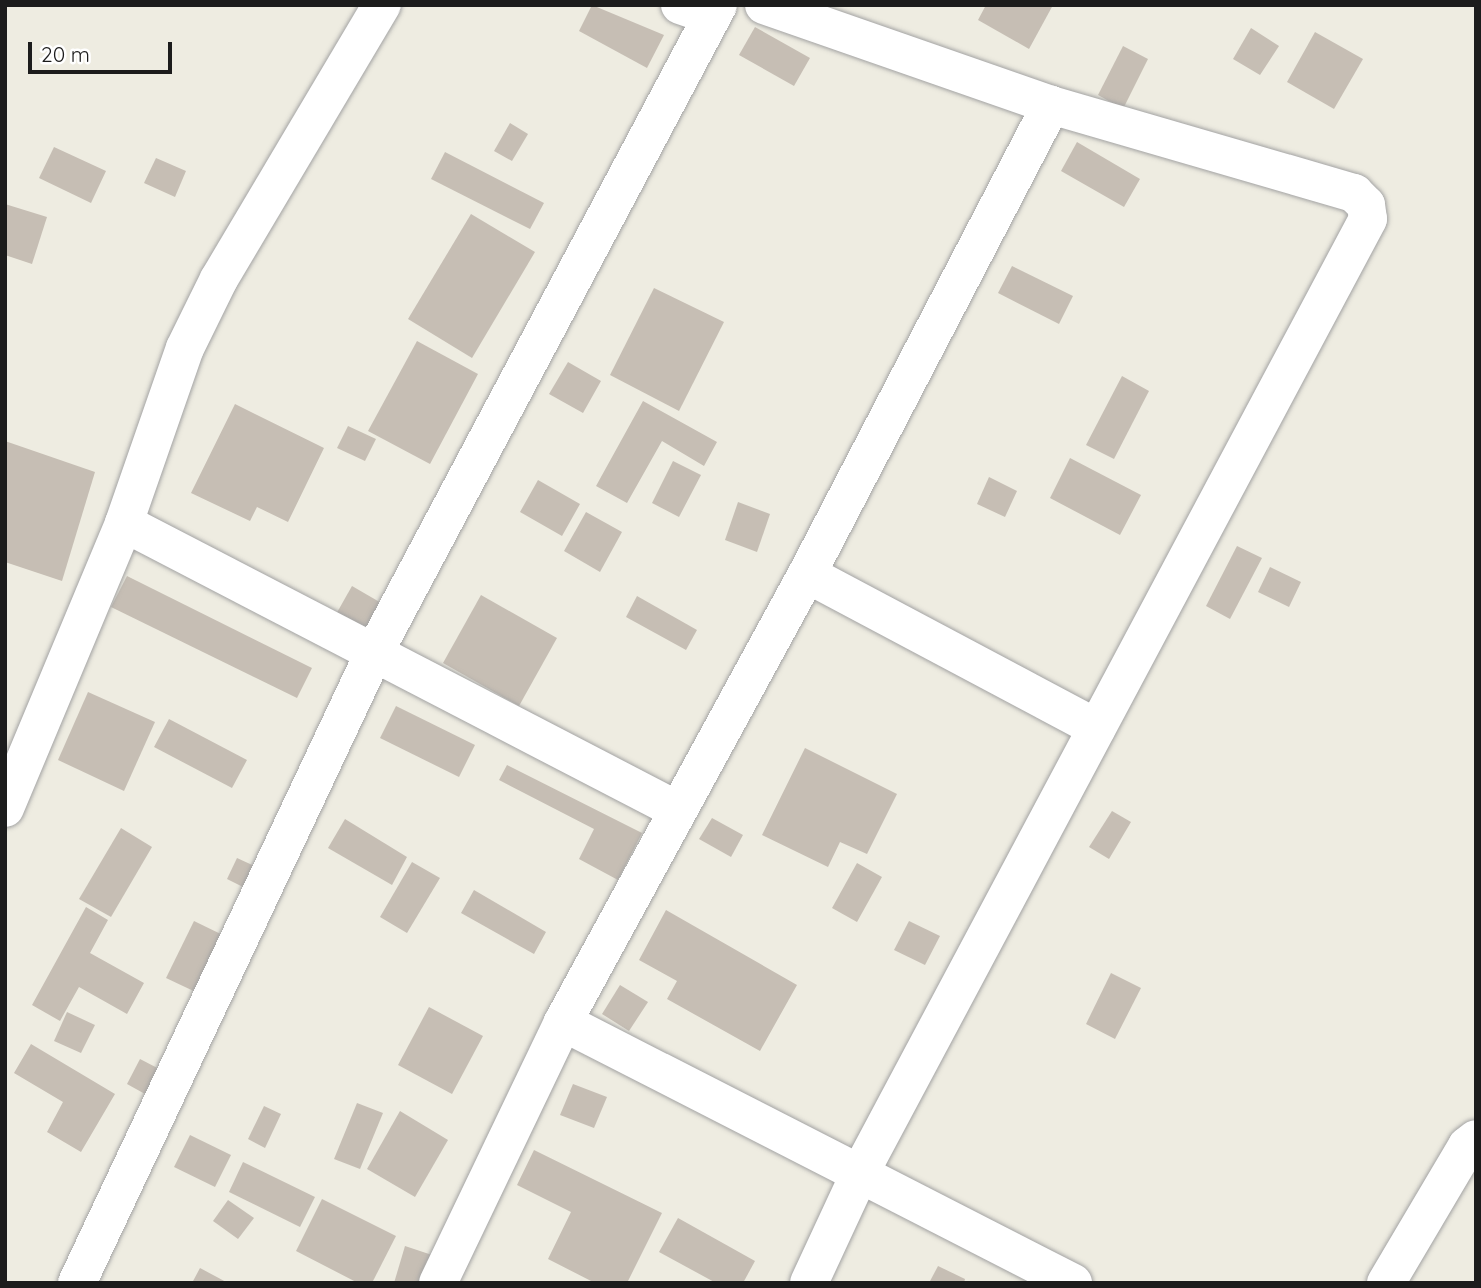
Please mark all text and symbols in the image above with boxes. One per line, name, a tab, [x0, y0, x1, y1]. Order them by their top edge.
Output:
scale bar	[32, 28, 175, 72]
text: 20 m	[41, 41, 90, 67]

